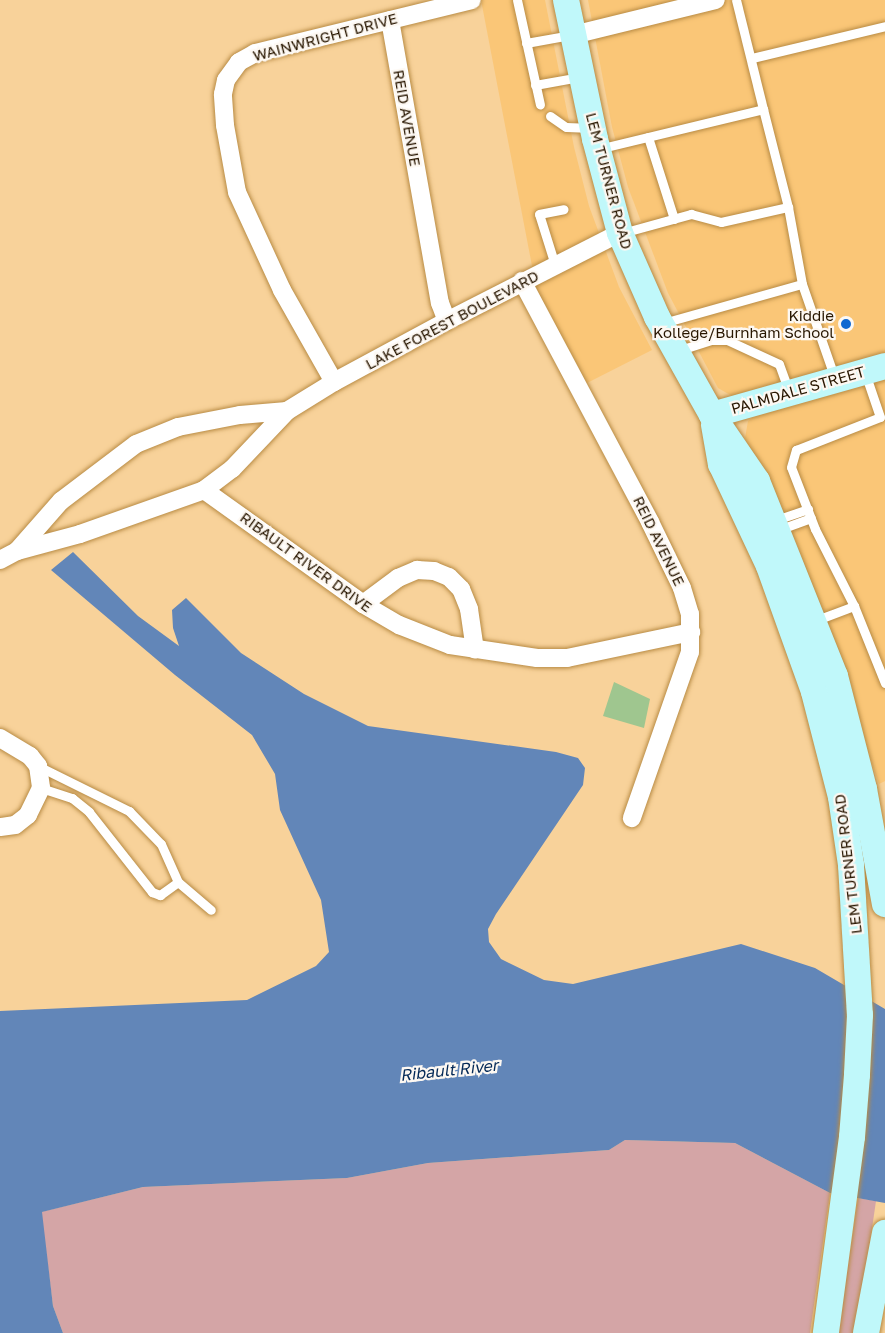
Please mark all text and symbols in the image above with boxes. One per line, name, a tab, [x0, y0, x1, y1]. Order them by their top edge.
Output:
street label: WAINWRIGHT DRIVE	[251, 9, 399, 65]
street label: REID AVENUE	[390, 68, 424, 168]
street label: LEM TURNER ROAD	[582, 111, 636, 251]
street label: LAKE FOREST BOULEVARD	[362, 267, 542, 373]
place label: Kiddie Kollege/Burnham School	[653, 306, 834, 341]
marker: Kiddie Kollege/Burnham School	[839, 317, 853, 331]
street label: PALMDALE STREET	[729, 362, 867, 418]
street label: REID AVENUE	[629, 493, 689, 589]
street label: RIBAULT RIVER DRIVE	[237, 508, 375, 616]
street label: LEM TURNER ROAD	[830, 793, 866, 935]
water label: Ribault River	[399, 1055, 499, 1085]

